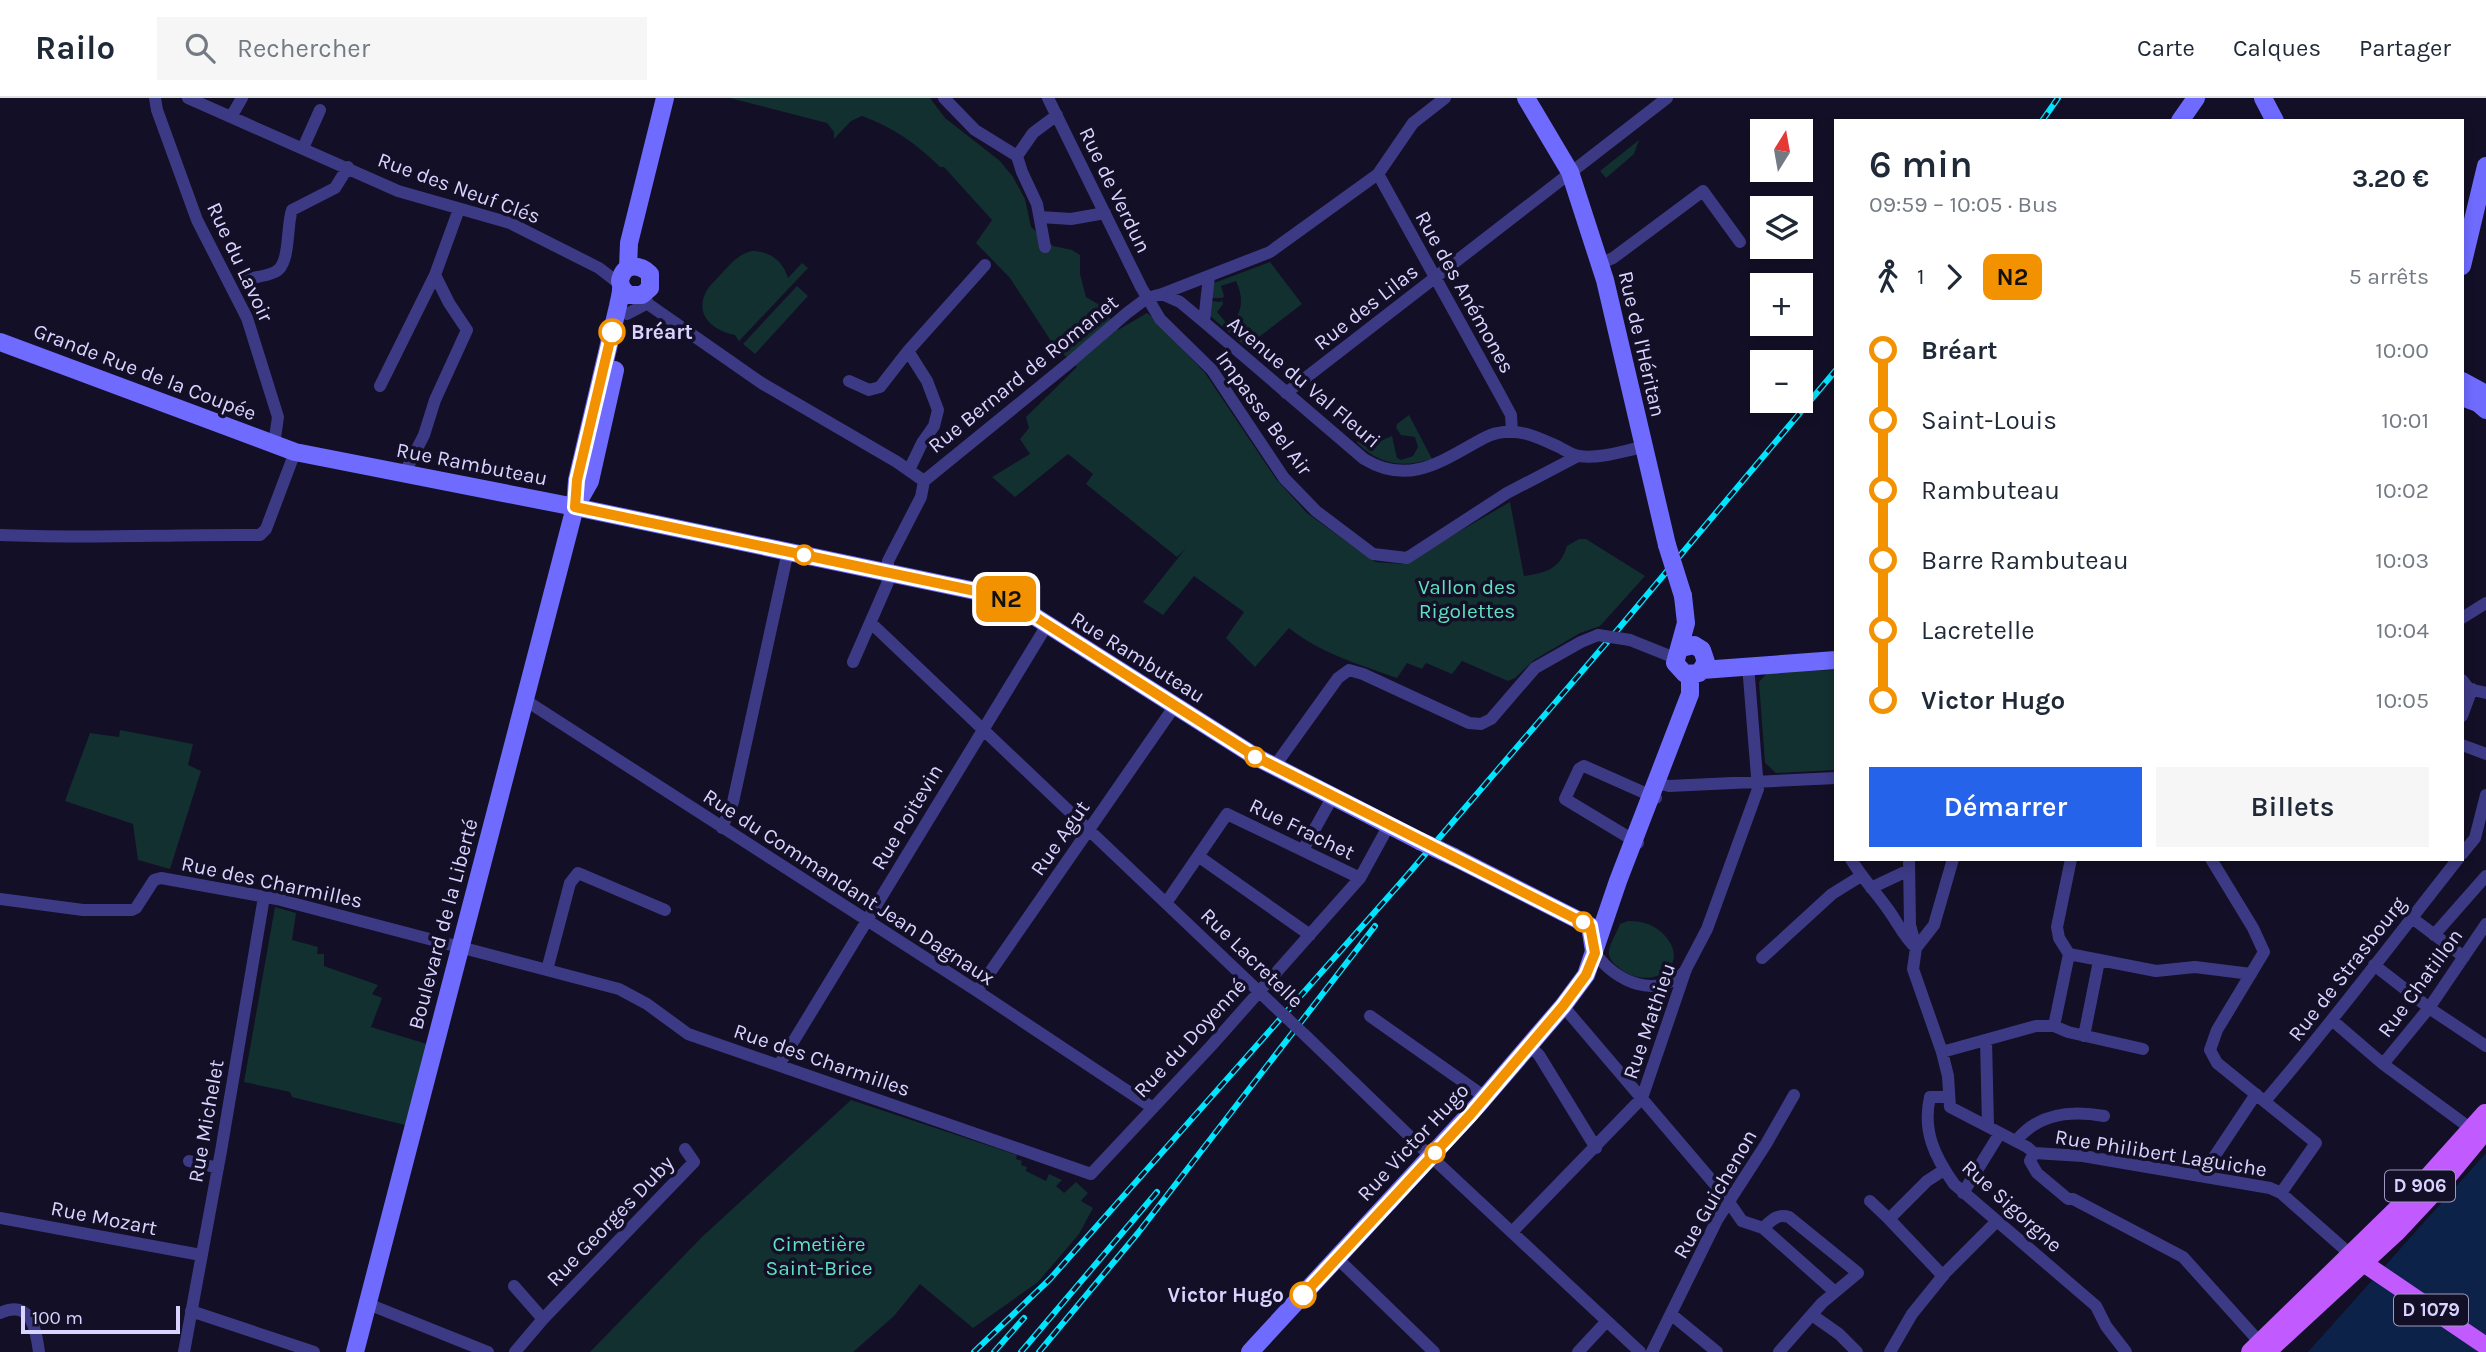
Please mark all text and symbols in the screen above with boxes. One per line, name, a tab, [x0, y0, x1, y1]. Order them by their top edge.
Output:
search box	[157, 17, 647, 80]
text: Railo	[35, 29, 115, 67]
icon: search	[181, 29, 219, 67]
text: Rechercher	[237, 33, 370, 64]
text: Carte	[2137, 34, 2195, 62]
text: Calques	[2233, 34, 2321, 62]
text: Partager	[2359, 34, 2451, 62]
north arrow	[1750, 119, 1813, 182]
map controls	[1750, 119, 1813, 413]
street label: Rue de Verdun	[1074, 123, 1156, 257]
text: 6 min	[1869, 142, 1973, 187]
street label: Rue des Neuf Clés	[374, 147, 544, 229]
text: 3.20 €	[2352, 163, 2429, 194]
text: 09:59 – 10:05 · Bus	[1869, 191, 2058, 218]
button: layers	[1750, 196, 1813, 259]
street label: Rue du Lavoir	[202, 199, 278, 326]
street label: Rue des Anémones	[1410, 207, 1520, 377]
icon: walk	[1869, 258, 1907, 296]
icon: forward	[1935, 258, 1973, 296]
street label: Rue des Lilas	[1309, 259, 1423, 355]
text: 1	[1917, 263, 1925, 290]
text: N2	[1997, 263, 2028, 291]
text: 5 arrêts	[2349, 263, 2429, 290]
street label: Rue de l'Héritan	[1614, 269, 1670, 419]
button: +	[1750, 273, 1813, 336]
street label: Rue Bernard de Romanet	[923, 290, 1123, 458]
street label: Avenue du Val Fleuri	[1223, 311, 1385, 453]
street label: Grande Rue de la Coupée	[30, 318, 260, 426]
marker: Bréart	[599, 319, 625, 345]
place label: Bréart	[631, 320, 693, 344]
text: Bréart	[1921, 335, 1998, 366]
text: 10:00	[2375, 337, 2429, 364]
street label: Impasse Bel Air	[1211, 346, 1317, 480]
button: −	[1750, 350, 1813, 413]
text: Saint-Louis	[1921, 405, 2057, 436]
text: 10:01	[2381, 407, 2429, 434]
street label: Rue Rambuteau	[394, 438, 550, 490]
text: Rambuteau	[1921, 475, 2060, 506]
text: 10:02	[2375, 477, 2429, 504]
unlabelled marker	[794, 545, 814, 565]
text: Barre Rambuteau	[1921, 545, 2129, 576]
text: 10:03	[2375, 547, 2429, 574]
park label: Vallon des Rigolettes	[1418, 575, 1516, 623]
line badge: N2	[974, 576, 1038, 622]
text: N2	[990, 585, 1022, 613]
street label: Rue Rambuteau	[1067, 606, 1209, 708]
text: Lacretelle	[1921, 615, 2035, 646]
text: 10:04	[2376, 617, 2429, 644]
text: Victor Hugo	[1921, 685, 2065, 716]
text: 10:05	[2376, 687, 2429, 714]
unlabelled marker	[1245, 747, 1265, 767]
street label: Rue Poitevin	[866, 760, 948, 874]
button: Démarrer	[1869, 767, 2142, 847]
button: Billets	[2156, 767, 2429, 847]
street label: Rue du Commandant Jean Dagnaux	[699, 784, 999, 990]
street label: Rue Frachet	[1246, 793, 1358, 865]
street label: Rue Agut	[1026, 796, 1095, 880]
street label: Boulevard de la Liberté	[403, 816, 483, 1032]
street label: Rue des Charmilles	[179, 851, 365, 913]
street label: Rue de Strasbourg	[2283, 892, 2411, 1046]
street label: Rue Lacretelle	[1196, 903, 1308, 1013]
unlabelled marker	[1573, 912, 1593, 932]
street label: Rue Chatillon	[2373, 924, 2467, 1042]
street label: Rue Mathieu	[1618, 960, 1680, 1082]
street label: Rue du Doyenné	[1129, 974, 1251, 1102]
street label: Rue des Charmilles	[731, 1019, 913, 1101]
street label: Rue Michelet	[183, 1058, 229, 1184]
street label: Rue Victor Hugo	[1352, 1078, 1474, 1206]
street label: Rue Philibert Laguiche	[2053, 1124, 2269, 1182]
street label: Rue Guichenon	[1668, 1125, 1762, 1263]
unlabelled marker	[1425, 1143, 1445, 1163]
street label: Rue Georges Duby	[542, 1151, 678, 1291]
street label: Rue Sigorgne	[1957, 1155, 2067, 1257]
road number: D 906	[2385, 1170, 2455, 1202]
street label: Rue Mozart	[49, 1196, 159, 1240]
park label: Cimetière Saint-Brice	[766, 1232, 872, 1280]
marker: Victor Hugo	[1290, 1282, 1316, 1308]
place label: Victor Hugo	[1168, 1283, 1284, 1307]
road number: D 1079	[2394, 1294, 2468, 1326]
scale bar	[21, 1303, 180, 1335]
text: 100 m	[32, 1307, 83, 1329]

